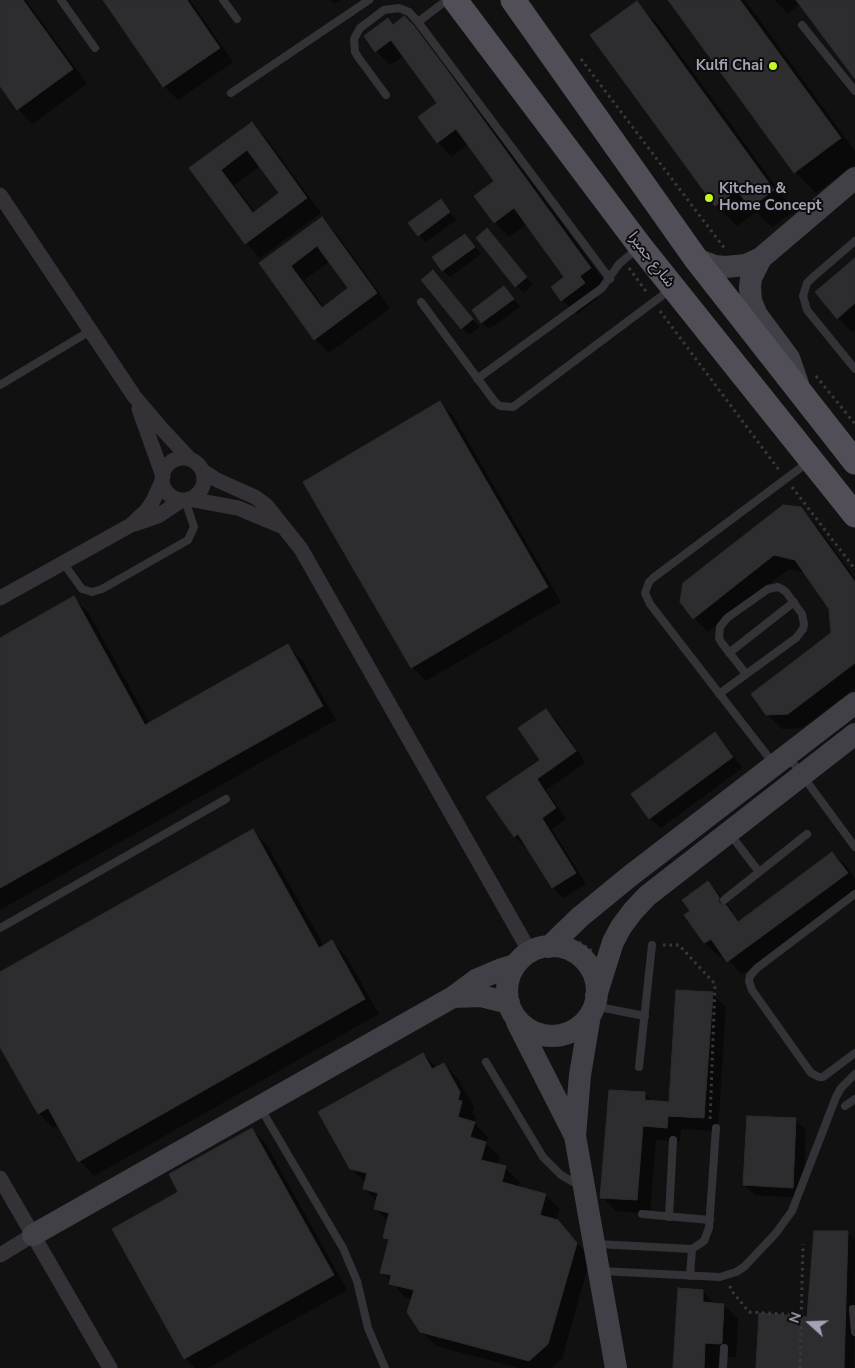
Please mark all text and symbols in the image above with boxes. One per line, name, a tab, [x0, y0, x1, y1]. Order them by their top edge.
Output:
place label: Kulfi Chai	[696, 57, 763, 75]
marker: Kulfi Chai	[767, 60, 779, 72]
place label: Kitchen & Home Concept	[719, 180, 821, 215]
marker: Kitchen & Home Concept	[703, 192, 715, 204]
street label: شارع جميرا	[624, 229, 678, 291]
north arrow	[785, 1298, 835, 1348]
text: N	[785, 1310, 806, 1326]

